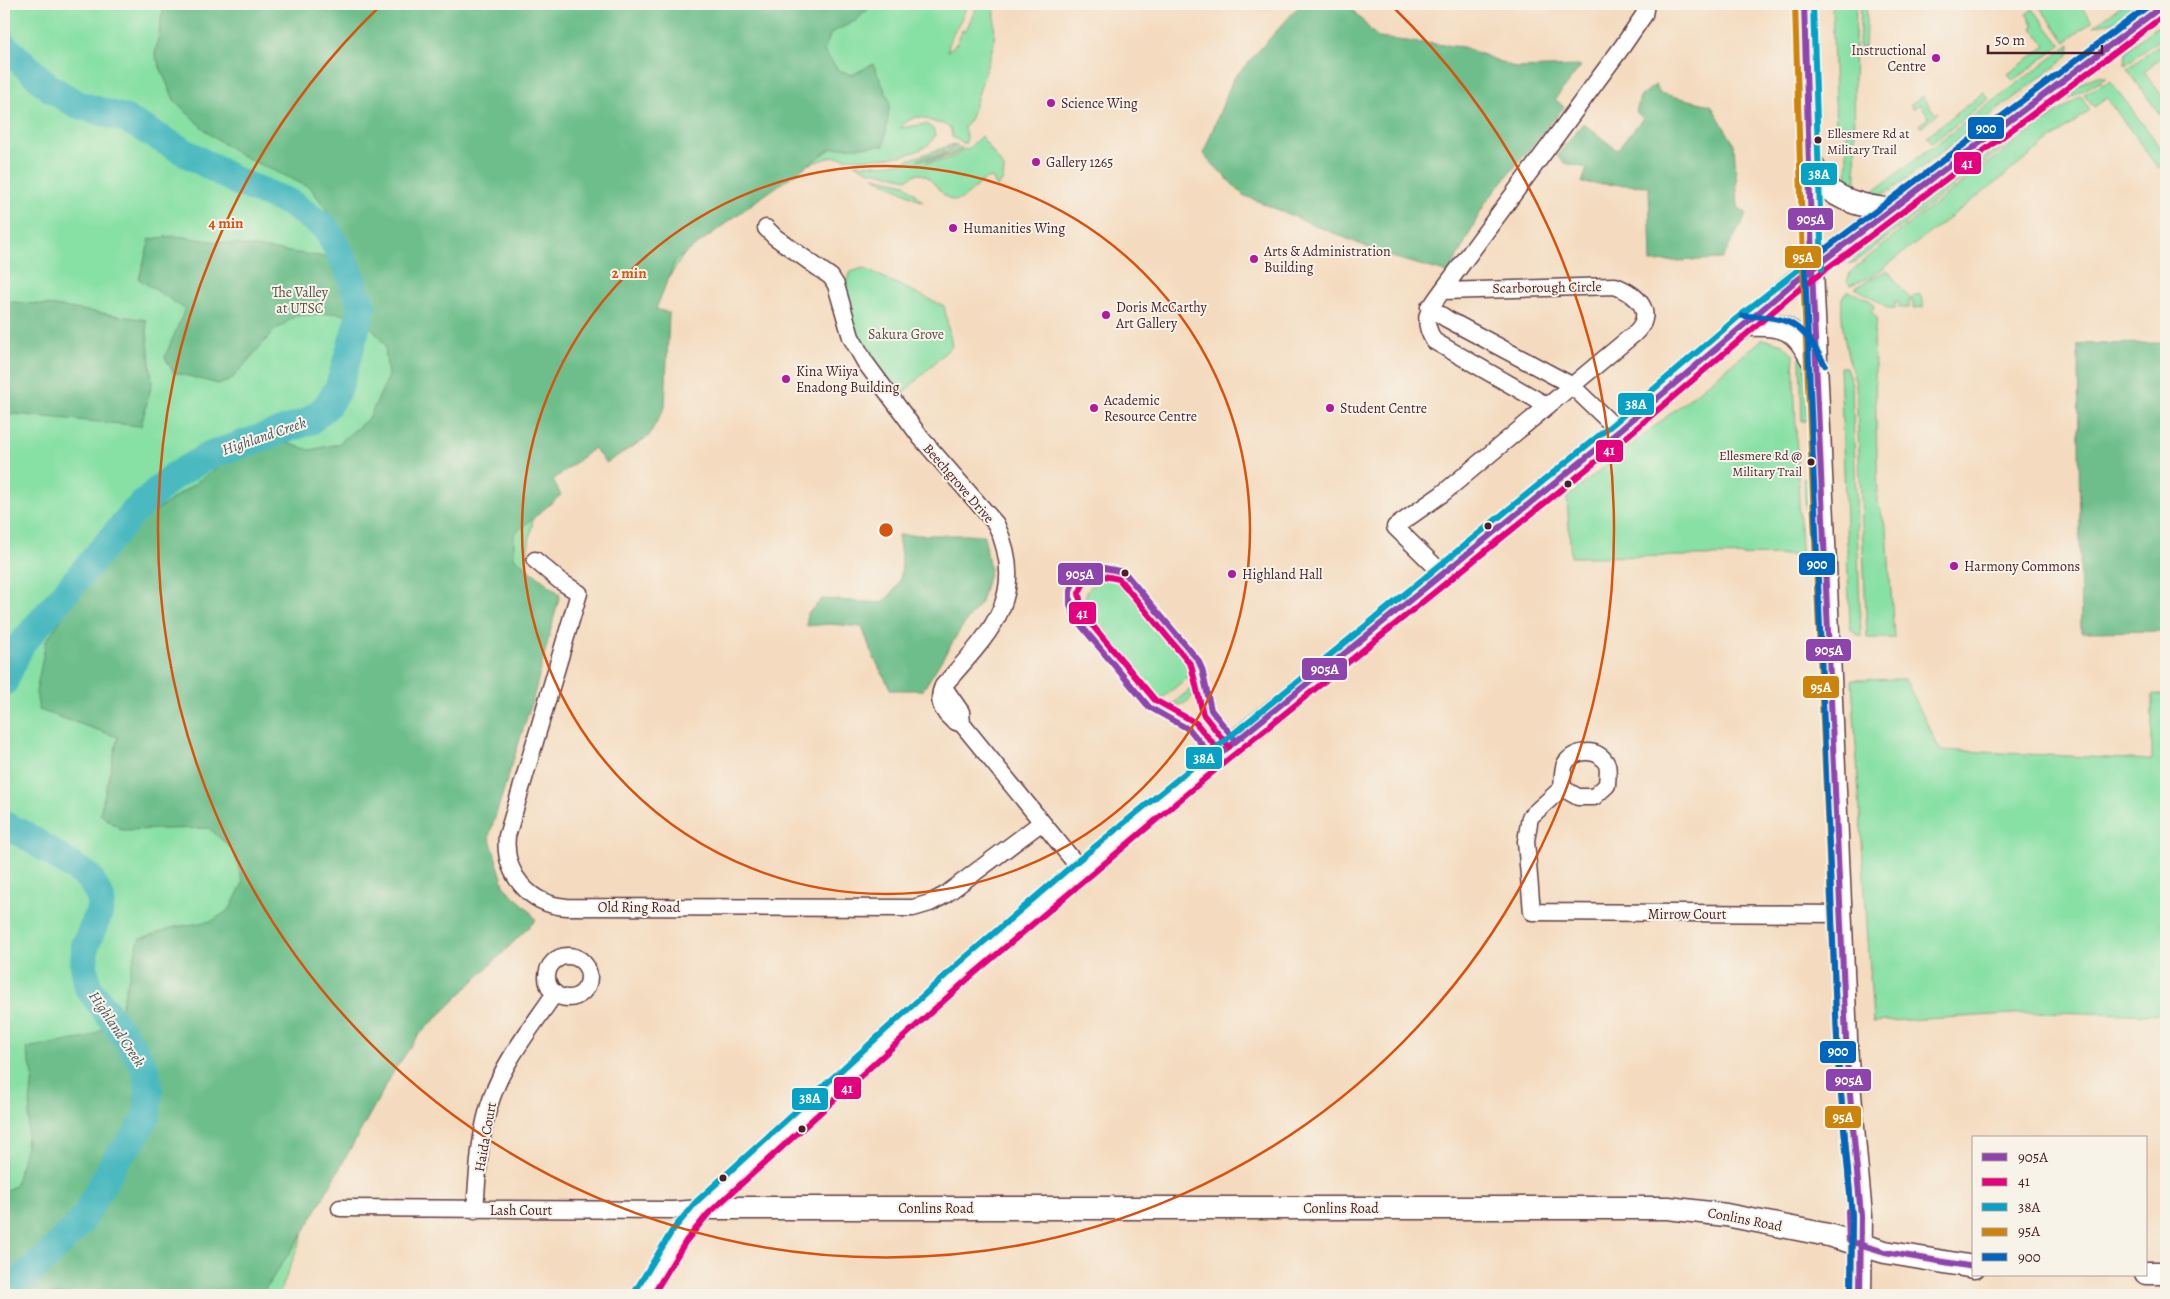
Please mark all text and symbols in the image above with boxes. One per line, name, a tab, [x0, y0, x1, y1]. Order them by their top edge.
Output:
scale bar	[1988, 22, 2101, 54]
text: 50 m	[1995, 30, 2025, 50]
place label: Instructional Centre	[1851, 41, 1927, 76]
marker: Instructional Centre	[1930, 52, 1942, 64]
place label: Science Wing	[1061, 94, 1138, 113]
marker: Science Wing	[1045, 97, 1057, 109]
line badge: 900	[1967, 116, 2005, 140]
text: 900	[1976, 119, 1996, 138]
place label: Ellesmere Rd at Military Trail	[1827, 125, 1910, 158]
marker: Ellesmere Rd at Military Trail	[1813, 135, 1823, 145]
line badge: 41	[1953, 151, 1982, 175]
place label: Gallery 1265	[1046, 153, 1113, 172]
text: 41	[1961, 154, 1973, 173]
marker: Gallery 1265	[1030, 156, 1042, 168]
line badge: 38A	[1800, 162, 1838, 186]
text: 38A	[1808, 165, 1830, 184]
line badge: 905A	[1787, 207, 1834, 231]
text: 905A	[1797, 210, 1825, 229]
text: 4 min	[208, 213, 244, 233]
place label: Humanities Wing	[963, 219, 1065, 238]
marker: Humanities Wing	[947, 222, 959, 234]
place label: Arts & Administration Building	[1263, 242, 1391, 277]
line badge: 95A	[1784, 245, 1822, 269]
text: 95A	[1792, 248, 1814, 267]
marker: Arts & Administration Building	[1248, 253, 1260, 265]
text: 2 min	[611, 263, 647, 283]
street label: Scarborough Circle	[1492, 277, 1602, 298]
park label: The Valley at UTSC	[272, 283, 329, 318]
place label: Doris McCarthy Art Gallery	[1115, 298, 1208, 333]
marker: Doris McCarthy Art Gallery	[1100, 309, 1112, 321]
park label: Sakura Grove	[868, 325, 944, 344]
place label: Kina Wiiya Enadong Building	[796, 362, 899, 397]
marker: Kina Wiiya Enadong Building	[780, 373, 792, 385]
place label: Academic Resource Centre	[1103, 391, 1197, 426]
line badge: 38A	[1617, 392, 1655, 416]
text: 38A	[1625, 395, 1647, 414]
place label: Student Centre	[1340, 399, 1427, 418]
marker: Academic Resource Centre	[1088, 402, 1100, 414]
marker: Student Centre	[1324, 402, 1336, 414]
water label: Highland Creek	[219, 412, 309, 460]
street label: Beechgrove Drive	[919, 439, 998, 527]
line badge: 41	[1595, 439, 1624, 463]
text: 41	[1603, 441, 1615, 460]
place label: Ellesmere Rd @ Military Trail	[1719, 447, 1802, 480]
marker: Ellesmere Rd @ Military Trail	[1806, 457, 1816, 467]
unlabelled marker	[1563, 479, 1573, 489]
centre of rings	[877, 521, 895, 539]
unlabelled marker	[1483, 521, 1493, 531]
line badge: 900	[1798, 552, 1836, 576]
text: 900	[1807, 555, 1827, 574]
place label: Harmony Commons	[1964, 557, 2080, 576]
marker: Harmony Commons	[1948, 560, 1960, 572]
line badge: 905A	[1057, 562, 1104, 586]
text: 905A	[1066, 565, 1094, 584]
place label: Highland Hall	[1242, 565, 1323, 584]
unlabelled marker	[1120, 568, 1130, 578]
marker: Highland Hall	[1226, 568, 1238, 580]
line badge: 41	[1068, 601, 1097, 625]
text: 41	[1076, 604, 1088, 623]
line badge: 905A	[1805, 638, 1852, 662]
text: 905A	[1815, 641, 1843, 660]
line badge: 905A	[1301, 657, 1348, 681]
text: 905A	[1311, 660, 1339, 679]
line badge: 95A	[1802, 675, 1840, 699]
text: 95A	[1810, 678, 1832, 697]
line badge: 38A	[1185, 746, 1223, 770]
text: 38A	[1193, 749, 1215, 768]
street label: Old Ring Road	[598, 898, 681, 917]
street label: Mirrow Court	[1648, 905, 1727, 924]
water label: Highland Creek	[84, 987, 150, 1071]
line badge: 900	[1819, 1040, 1857, 1064]
text: 900	[1828, 1042, 1848, 1061]
line badge: 905A	[1825, 1068, 1872, 1092]
text: 905A	[1835, 1071, 1863, 1090]
line badge: 41	[833, 1076, 862, 1100]
text: 41	[841, 1079, 853, 1098]
line badge: 38A	[791, 1087, 829, 1111]
text: 38A	[799, 1089, 821, 1108]
street label: Haida Court	[470, 1100, 501, 1173]
line badge: 95A	[1824, 1105, 1862, 1129]
text: 95A	[1832, 1108, 1854, 1127]
unlabelled marker	[797, 1124, 807, 1134]
legend	[1972, 1136, 2148, 1276]
text: 905A	[2018, 1147, 2048, 1167]
text: 41	[2018, 1171, 2030, 1191]
unlabelled marker	[718, 1173, 728, 1183]
text: 38A	[2018, 1197, 2041, 1217]
street label: Conlins Road	[898, 1199, 974, 1218]
street label: Conlins Road	[1303, 1199, 1379, 1218]
street label: Lash Court	[490, 1201, 553, 1220]
street label: Conlins Road	[1706, 1203, 1784, 1236]
text: 95A	[2018, 1221, 2040, 1241]
text: 900	[2018, 1247, 2041, 1267]

